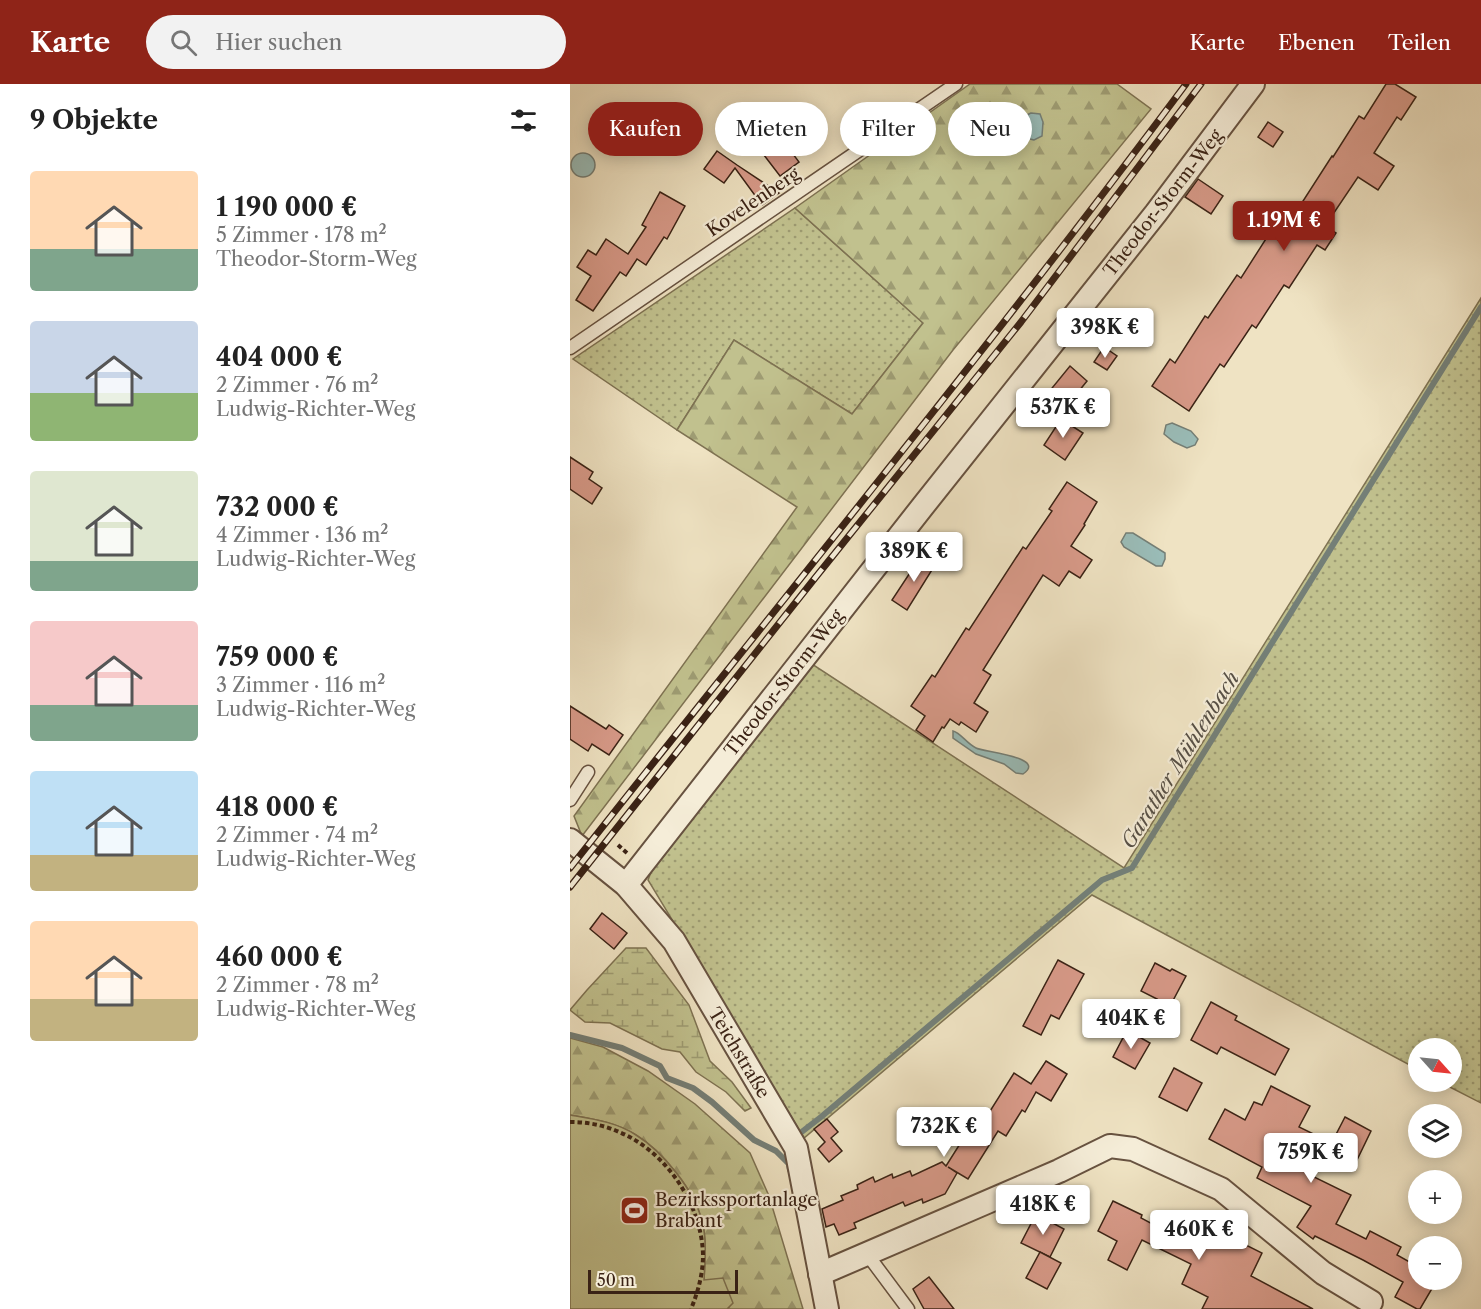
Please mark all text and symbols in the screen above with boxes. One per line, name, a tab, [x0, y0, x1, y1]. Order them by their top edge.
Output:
search box	[146, 15, 566, 69]
text: Karte	[30, 25, 110, 59]
icon: search	[167, 26, 200, 59]
text: Hier suchen	[215, 29, 342, 56]
text: Karte	[1190, 30, 1245, 55]
text: Ebenen	[1278, 30, 1355, 55]
text: Teilen	[1388, 30, 1451, 55]
chip: Kaufen	[588, 102, 703, 156]
chip: Mieten	[715, 102, 828, 156]
chip: Filter	[840, 102, 936, 156]
chip: Neu	[948, 102, 1032, 156]
text: 9 Objekte	[30, 104, 158, 136]
icon: filters	[507, 104, 540, 137]
street label: Theodor-Storm-Weg	[1099, 125, 1228, 281]
street label: Kovelenberg	[702, 162, 804, 241]
text: 1 190 000 €	[216, 191, 357, 223]
icon: home	[78, 195, 150, 267]
pin: 1.19M €	[1229, 201, 1339, 252]
text: 1.19M €	[1247, 208, 1321, 232]
text: 5 Zimmer · 178 m²	[216, 223, 387, 247]
text: Theodor-Storm-Weg	[216, 247, 417, 271]
pin: 398K €	[1056, 308, 1154, 359]
text: 398K €	[1071, 315, 1139, 339]
text: 404 000 €	[216, 341, 343, 373]
icon: home	[78, 345, 150, 417]
text: 2 Zimmer · 76 m²	[216, 373, 378, 397]
pin: 537K €	[1014, 388, 1112, 439]
text: 537K €	[1030, 395, 1096, 419]
text: Ludwig-Richter-Weg	[216, 397, 415, 421]
text: 732 000 €	[216, 491, 339, 523]
icon: home	[78, 495, 150, 567]
text: 4 Zimmer · 136 m²	[216, 523, 389, 547]
pin: 389K €	[865, 532, 963, 583]
text: 389K €	[880, 539, 948, 563]
text: Ludwig-Richter-Weg	[216, 547, 415, 571]
street label: Theodor-Storm-Weg	[720, 605, 849, 761]
text: 759 000 €	[216, 641, 338, 673]
icon: home	[78, 645, 150, 717]
water label: Garather Mühlenbach	[1116, 667, 1244, 853]
text: 3 Zimmer · 116 m²	[216, 673, 385, 697]
text: Ludwig-Richter-Weg	[216, 697, 415, 721]
text: 418 000 €	[216, 791, 338, 823]
icon: home	[78, 795, 150, 867]
text: 2 Zimmer · 74 m²	[216, 823, 378, 847]
text: Ludwig-Richter-Weg	[216, 847, 415, 871]
text: 460 000 €	[216, 941, 343, 973]
icon: home	[78, 945, 150, 1017]
text: 2 Zimmer · 78 m²	[216, 973, 379, 997]
text: Ludwig-Richter-Weg	[216, 997, 415, 1021]
pin: 404K €	[1082, 999, 1180, 1050]
street label: Teichstraße	[703, 1004, 775, 1102]
text: 404K €	[1096, 1006, 1166, 1030]
north arrow	[1408, 1038, 1462, 1092]
map controls	[1408, 1038, 1462, 1290]
button: layers	[1408, 1104, 1462, 1158]
pin: 732K €	[895, 1107, 993, 1158]
text: 732K €	[911, 1114, 977, 1138]
pin: 759K €	[1262, 1133, 1360, 1184]
text: 759K €	[1278, 1140, 1344, 1164]
button: +	[1408, 1170, 1462, 1224]
pin: 418K €	[994, 1185, 1092, 1236]
place label: Bezirkssportanlage Brabant	[655, 1189, 817, 1232]
text: 418K €	[1010, 1192, 1076, 1216]
sports icon: Bezirkssportanlage Brabant	[618, 1194, 650, 1226]
pin: 460K €	[1150, 1210, 1248, 1261]
text: 460K €	[1164, 1217, 1234, 1241]
button: −	[1408, 1236, 1462, 1290]
scale bar	[588, 1267, 738, 1294]
text: 50 m	[597, 1270, 635, 1290]

